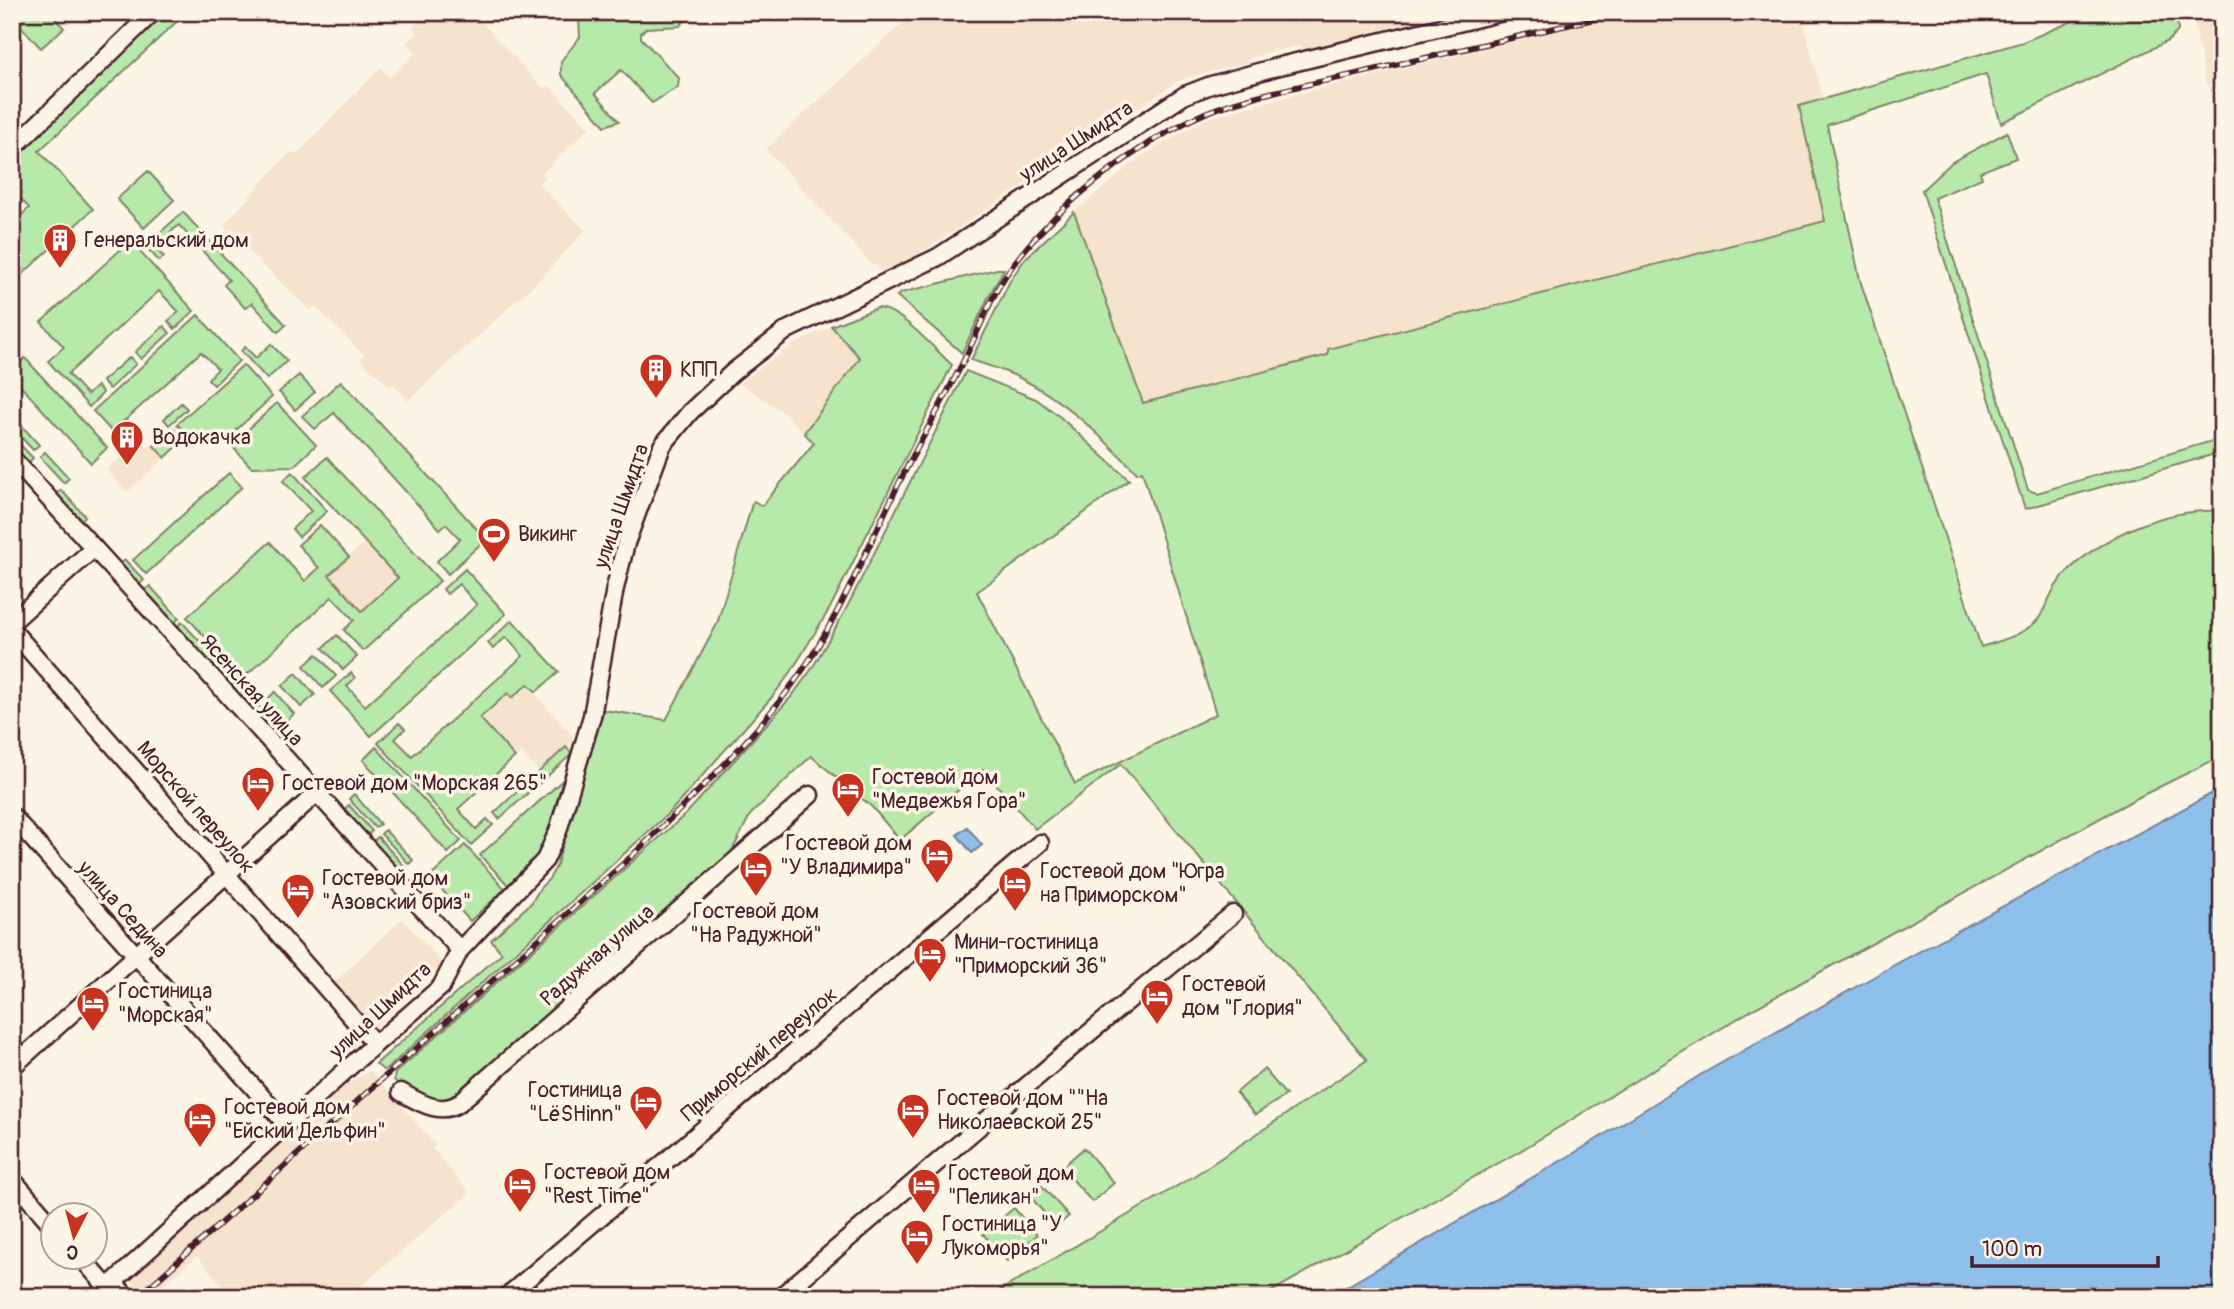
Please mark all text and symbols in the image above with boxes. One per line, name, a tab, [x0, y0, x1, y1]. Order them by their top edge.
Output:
street label: улица Шмидта	[1014, 95, 1138, 189]
building icon: Генеральский дом	[41, 221, 79, 270]
place label: Генеральский дом	[84, 227, 249, 254]
building icon: КПП	[637, 351, 675, 400]
place label: КПП	[680, 357, 717, 384]
building icon: Водокачка	[108, 418, 146, 467]
place label: Водокачка	[152, 424, 251, 451]
street label: улица Шмидта	[587, 440, 655, 573]
sports icon: Викинг	[475, 515, 513, 564]
place label: Викинг	[518, 521, 577, 548]
street label: Ясенская улица	[194, 629, 309, 752]
street label: Морской переулок	[131, 735, 261, 879]
hotel icon: Гостевой дом "Морская 265"	[239, 764, 277, 813]
place label: Гостевой дом "Медвежья Гора"	[872, 764, 1026, 815]
place label: Гостевой дом "Морская 265"	[282, 770, 547, 797]
hotel icon: Гостевой дом "Медвежья Гора"	[829, 770, 867, 819]
place label: Гостевой дом "У Владимира"	[780, 830, 912, 881]
hotel icon: Гостевой дом "У Владимира"	[918, 836, 956, 885]
hotel icon: Гостевой дом "На Радужной"	[737, 849, 775, 898]
street label: улица Седина	[71, 854, 174, 964]
place label: Гостевой дом "Югра на Приморском"	[1040, 858, 1224, 909]
hotel icon: Гостевой дом "Югра на Приморском"	[996, 864, 1034, 913]
place label: Гостевой дом "Азовский бриз"	[322, 865, 471, 916]
hotel icon: Гостевой дом "Азовский бриз"	[279, 871, 317, 920]
place label: Гостевой дом "На Радужной"	[690, 898, 822, 949]
street label: Радужная улица	[535, 899, 660, 1012]
place label: Мини-гостиница "Приморский 36"	[954, 929, 1107, 980]
hotel icon: Мини-гостиница "Приморский 36"	[911, 935, 949, 984]
street label: улица Шмидта	[323, 956, 437, 1065]
place label: Гостевой дом "Глория"	[1182, 971, 1303, 1022]
hotel icon: Гостевой дом "Глория"	[1138, 977, 1176, 1026]
place label: Гостиница "Морская"	[118, 978, 213, 1029]
street label: Приморский переулок	[676, 981, 843, 1128]
hotel icon: Гостиница "Морская"	[74, 984, 112, 1033]
place label: Гостиница "LёSHinn"	[528, 1077, 622, 1128]
hotel icon: Гостиница "LёSHinn"	[627, 1083, 665, 1132]
place label: Гостевой дом ""На Николаевской 25"	[937, 1085, 1108, 1136]
hotel icon: Гостевой дом ""На Николаевской 25"	[894, 1091, 932, 1140]
place label: Гостевой дом "Ейский Дельфин"	[224, 1094, 386, 1145]
hotel icon: Гостевой дом "Ейский Дельфин"	[181, 1100, 219, 1149]
place label: Гостевой дом "Rest Time"	[544, 1159, 670, 1210]
place label: Гостевой дом "Пеликан"	[948, 1160, 1074, 1211]
hotel icon: Гостевой дом "Rest Time"	[501, 1165, 539, 1214]
hotel icon: Гостевой дом "Пеликан"	[905, 1166, 943, 1215]
north arrow	[38, 1200, 108, 1270]
place label: Гостиница "У Лукоморья"	[941, 1211, 1062, 1262]
hotel icon: Гостиница "У Лукоморья"	[898, 1217, 936, 1266]
scale bar	[1972, 1225, 2157, 1269]
text: 100 m	[1982, 1236, 2042, 1263]
text: С	[65, 1239, 79, 1264]

